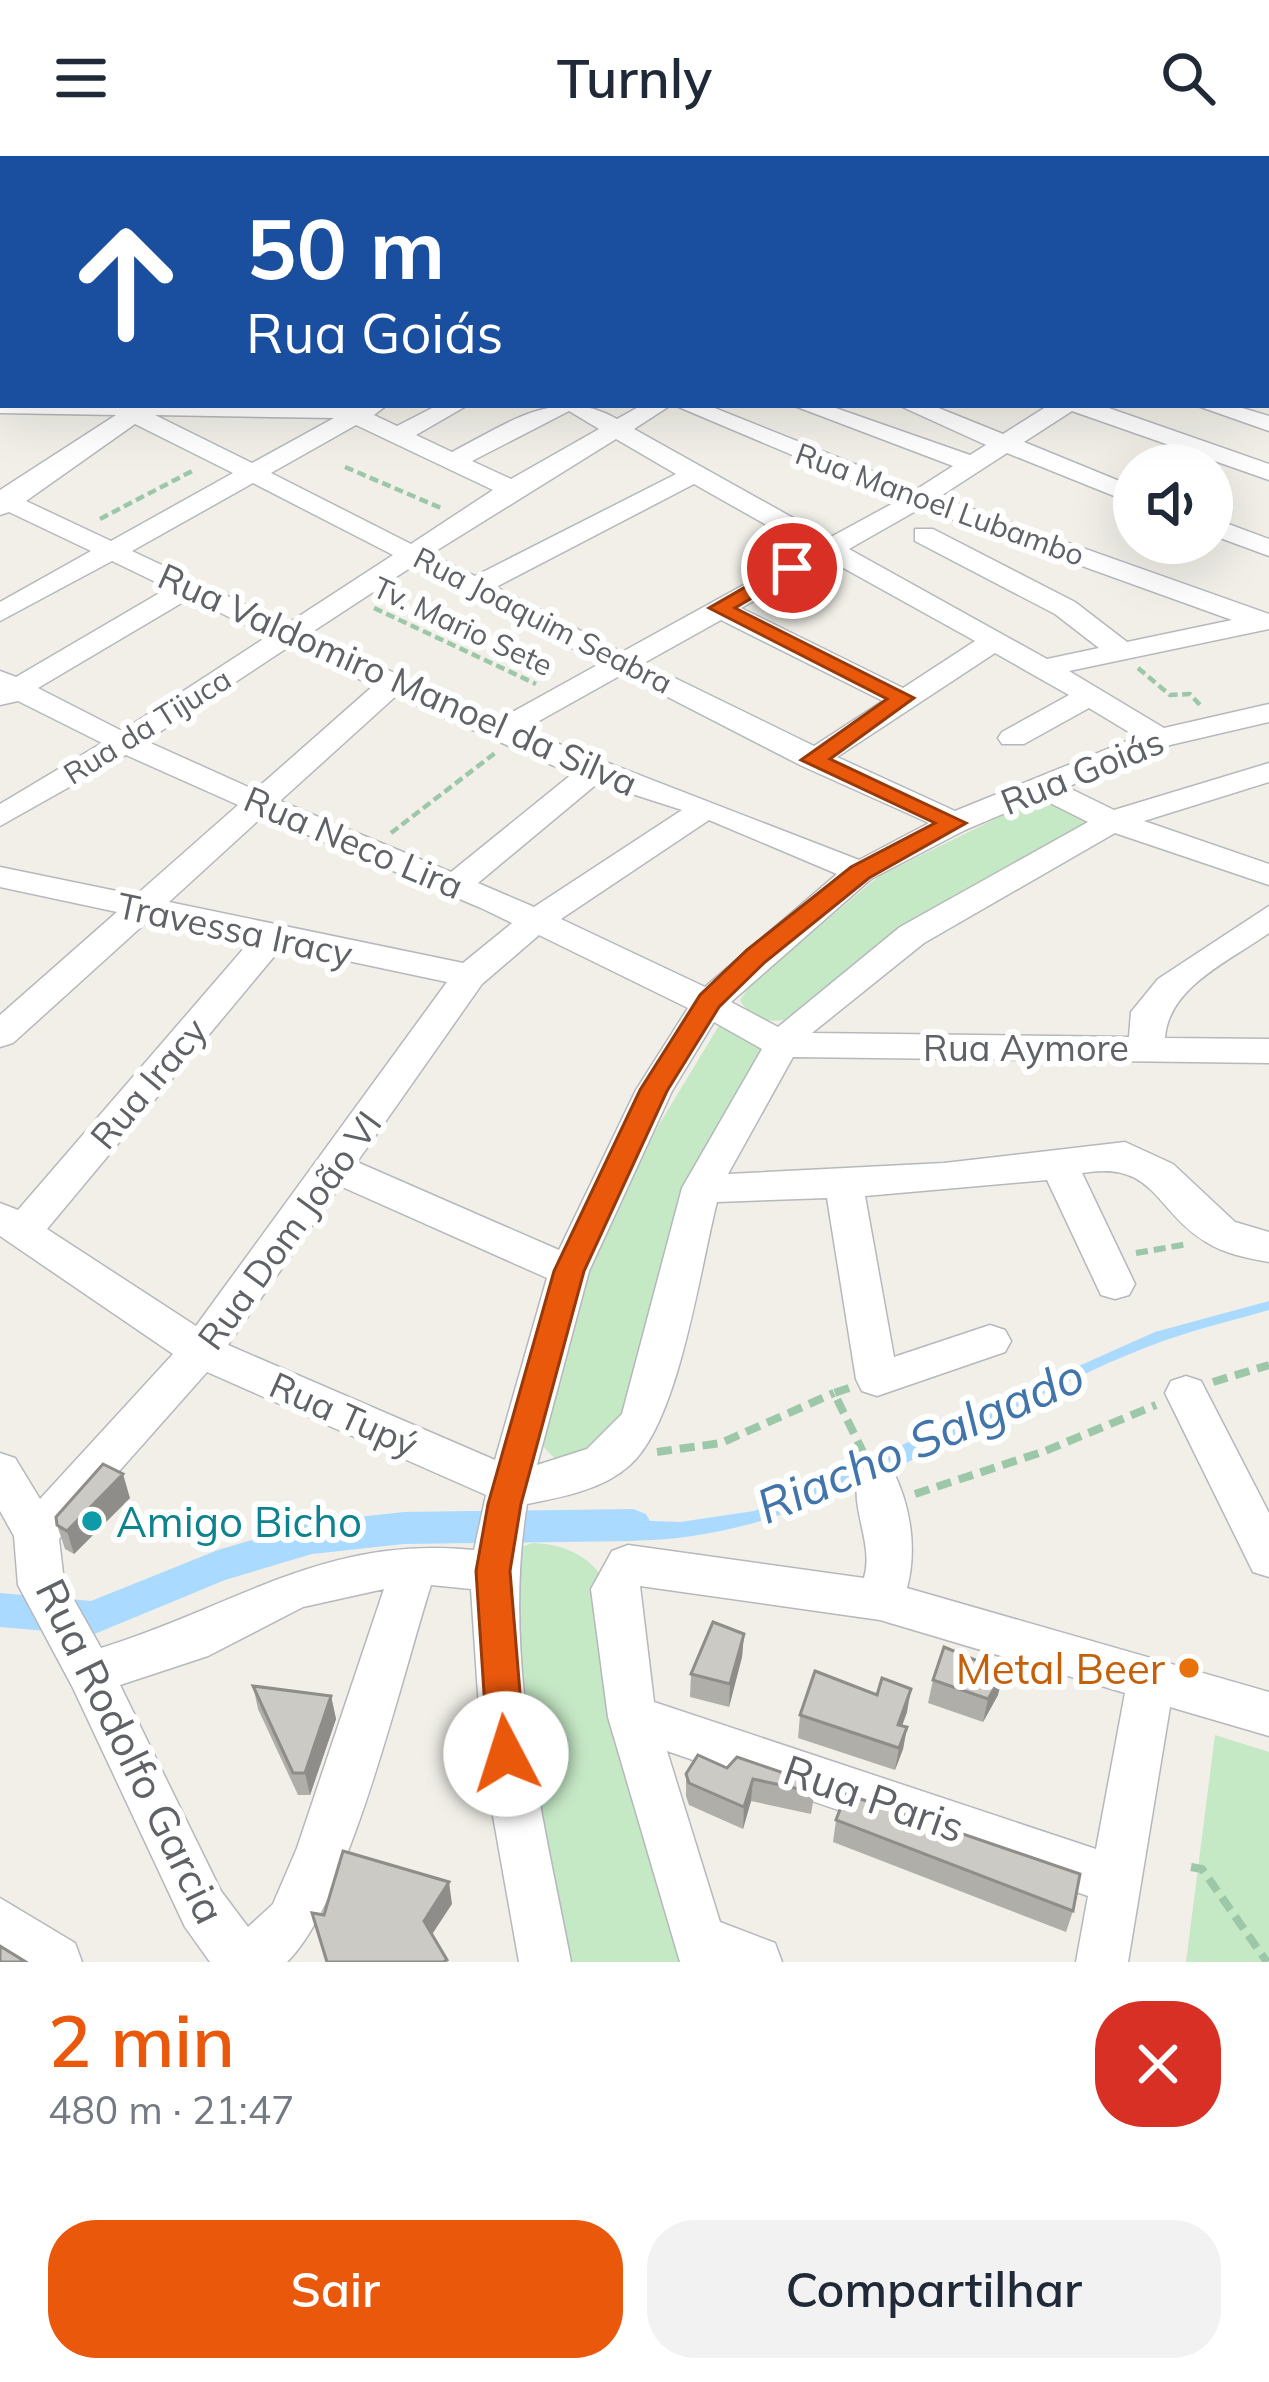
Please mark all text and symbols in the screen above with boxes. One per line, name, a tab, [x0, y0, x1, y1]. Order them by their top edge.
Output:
text: Turnly	[557, 44, 712, 112]
icon: menu	[48, 45, 114, 111]
icon: search	[1155, 45, 1221, 111]
text: 50 m	[246, 195, 445, 300]
icon: ahead	[48, 204, 204, 360]
text: Rua Goiás	[246, 299, 503, 367]
street label: Rua Manoel Lubambo	[790, 434, 1090, 574]
map controls	[1113, 444, 1233, 564]
button: sound	[1113, 444, 1233, 564]
pin	[741, 517, 843, 619]
icon: arrive	[759, 535, 825, 601]
street label: Rua Joaquim Seabra	[407, 538, 679, 702]
street label: Rua Valdomiro Manoel da Silva	[152, 553, 644, 805]
street label: Tv. Mario Sete	[367, 568, 559, 684]
street label: Rua da Tijuca	[56, 659, 238, 793]
street label: Rua Goiás	[994, 718, 1170, 824]
street label: Rua Neco Lira	[238, 776, 470, 908]
street label: Travessa Iracy	[113, 882, 357, 976]
street label: Rua Iracy	[80, 1008, 216, 1158]
street label: Rua Aymore	[923, 1025, 1129, 1070]
street label: Rua Dom João VI	[187, 1102, 391, 1358]
water label: Riacho Salgado	[747, 1344, 1093, 1536]
street label: Rua Tupý	[263, 1362, 425, 1466]
place label: Amigo Bicho	[116, 1495, 362, 1548]
marker: Amigo Bicho	[79, 1508, 105, 1534]
street label: Rua Rodolfo Garcia	[25, 1570, 237, 1932]
place label: Metal Beer	[956, 1642, 1166, 1695]
marker: Metal Beer	[1176, 1655, 1202, 1681]
position arrow	[443, 1691, 569, 1817]
street label: Rua Paris	[777, 1742, 971, 1854]
text: 2 min	[48, 1995, 235, 2085]
button: close	[1095, 2001, 1221, 2127]
text: 480 m · 21:47	[48, 2085, 294, 2134]
button: Sair	[48, 2220, 623, 2358]
button: Compartilhar	[647, 2220, 1221, 2358]

